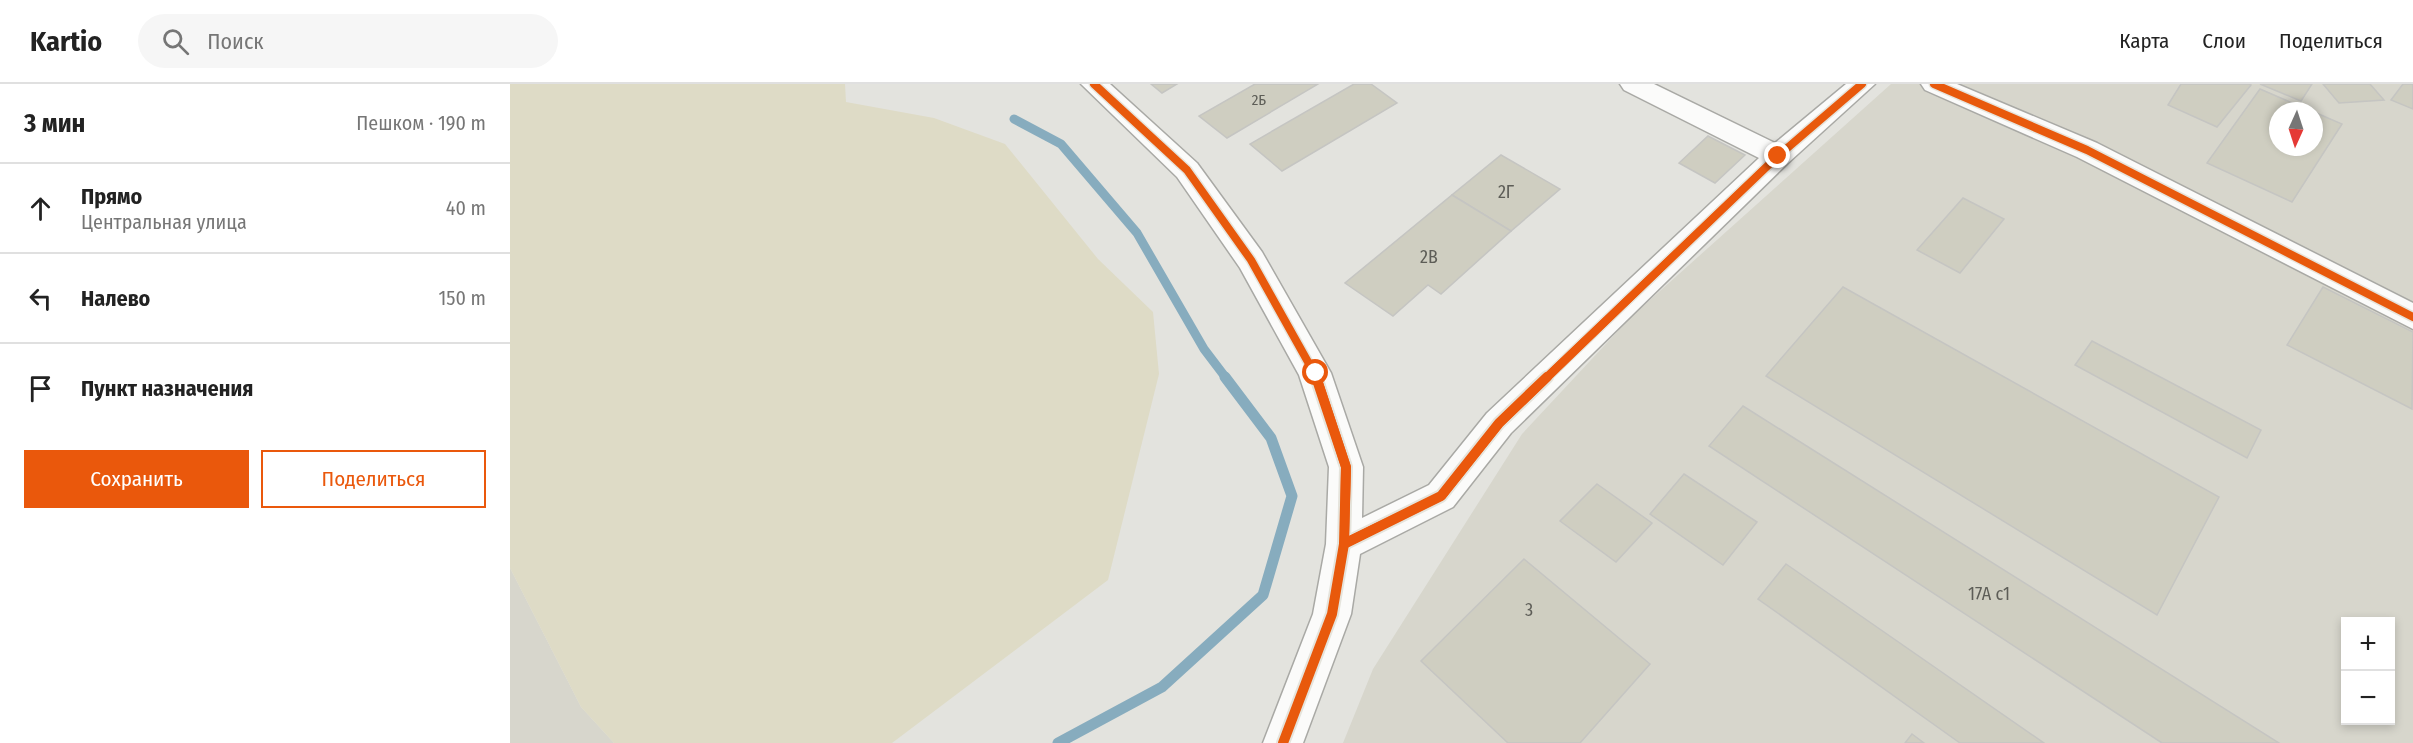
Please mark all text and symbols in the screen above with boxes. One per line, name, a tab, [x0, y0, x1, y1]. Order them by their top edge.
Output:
search box	[138, 14, 558, 68]
text: Kartio	[30, 25, 102, 58]
icon: search	[159, 25, 192, 58]
text: Поиск	[207, 28, 264, 55]
text: Карта	[2119, 28, 2169, 54]
text: Слои	[2202, 28, 2246, 54]
text: Поделиться	[2279, 28, 2383, 54]
house number: 2Б	[1252, 91, 1266, 109]
north arrow	[2269, 102, 2323, 156]
text: 3 мин	[24, 108, 85, 139]
text: Пешком · 190 m	[356, 111, 486, 135]
route end	[1764, 142, 1790, 168]
house number: 2Г	[1498, 181, 1515, 203]
text: Прямо	[81, 183, 142, 210]
icon: ahead	[24, 192, 57, 225]
text: 40 m	[446, 196, 486, 220]
text: Центральная улица	[81, 210, 247, 234]
house number: 2В	[1420, 246, 1438, 268]
icon: left	[24, 282, 57, 315]
text: Налево	[81, 285, 150, 312]
text: 150 m	[439, 286, 486, 310]
route start	[1302, 359, 1328, 385]
icon: arrive	[24, 372, 57, 405]
text: Пункт назначения	[81, 375, 253, 402]
button: Сохранить	[24, 450, 249, 508]
button: Поделиться	[261, 450, 486, 508]
house number: 17А с1	[1968, 583, 2010, 605]
house number: 3	[1525, 599, 1533, 621]
map controls	[2341, 617, 2395, 725]
button: +	[2341, 617, 2395, 671]
button: −	[2341, 671, 2395, 725]

